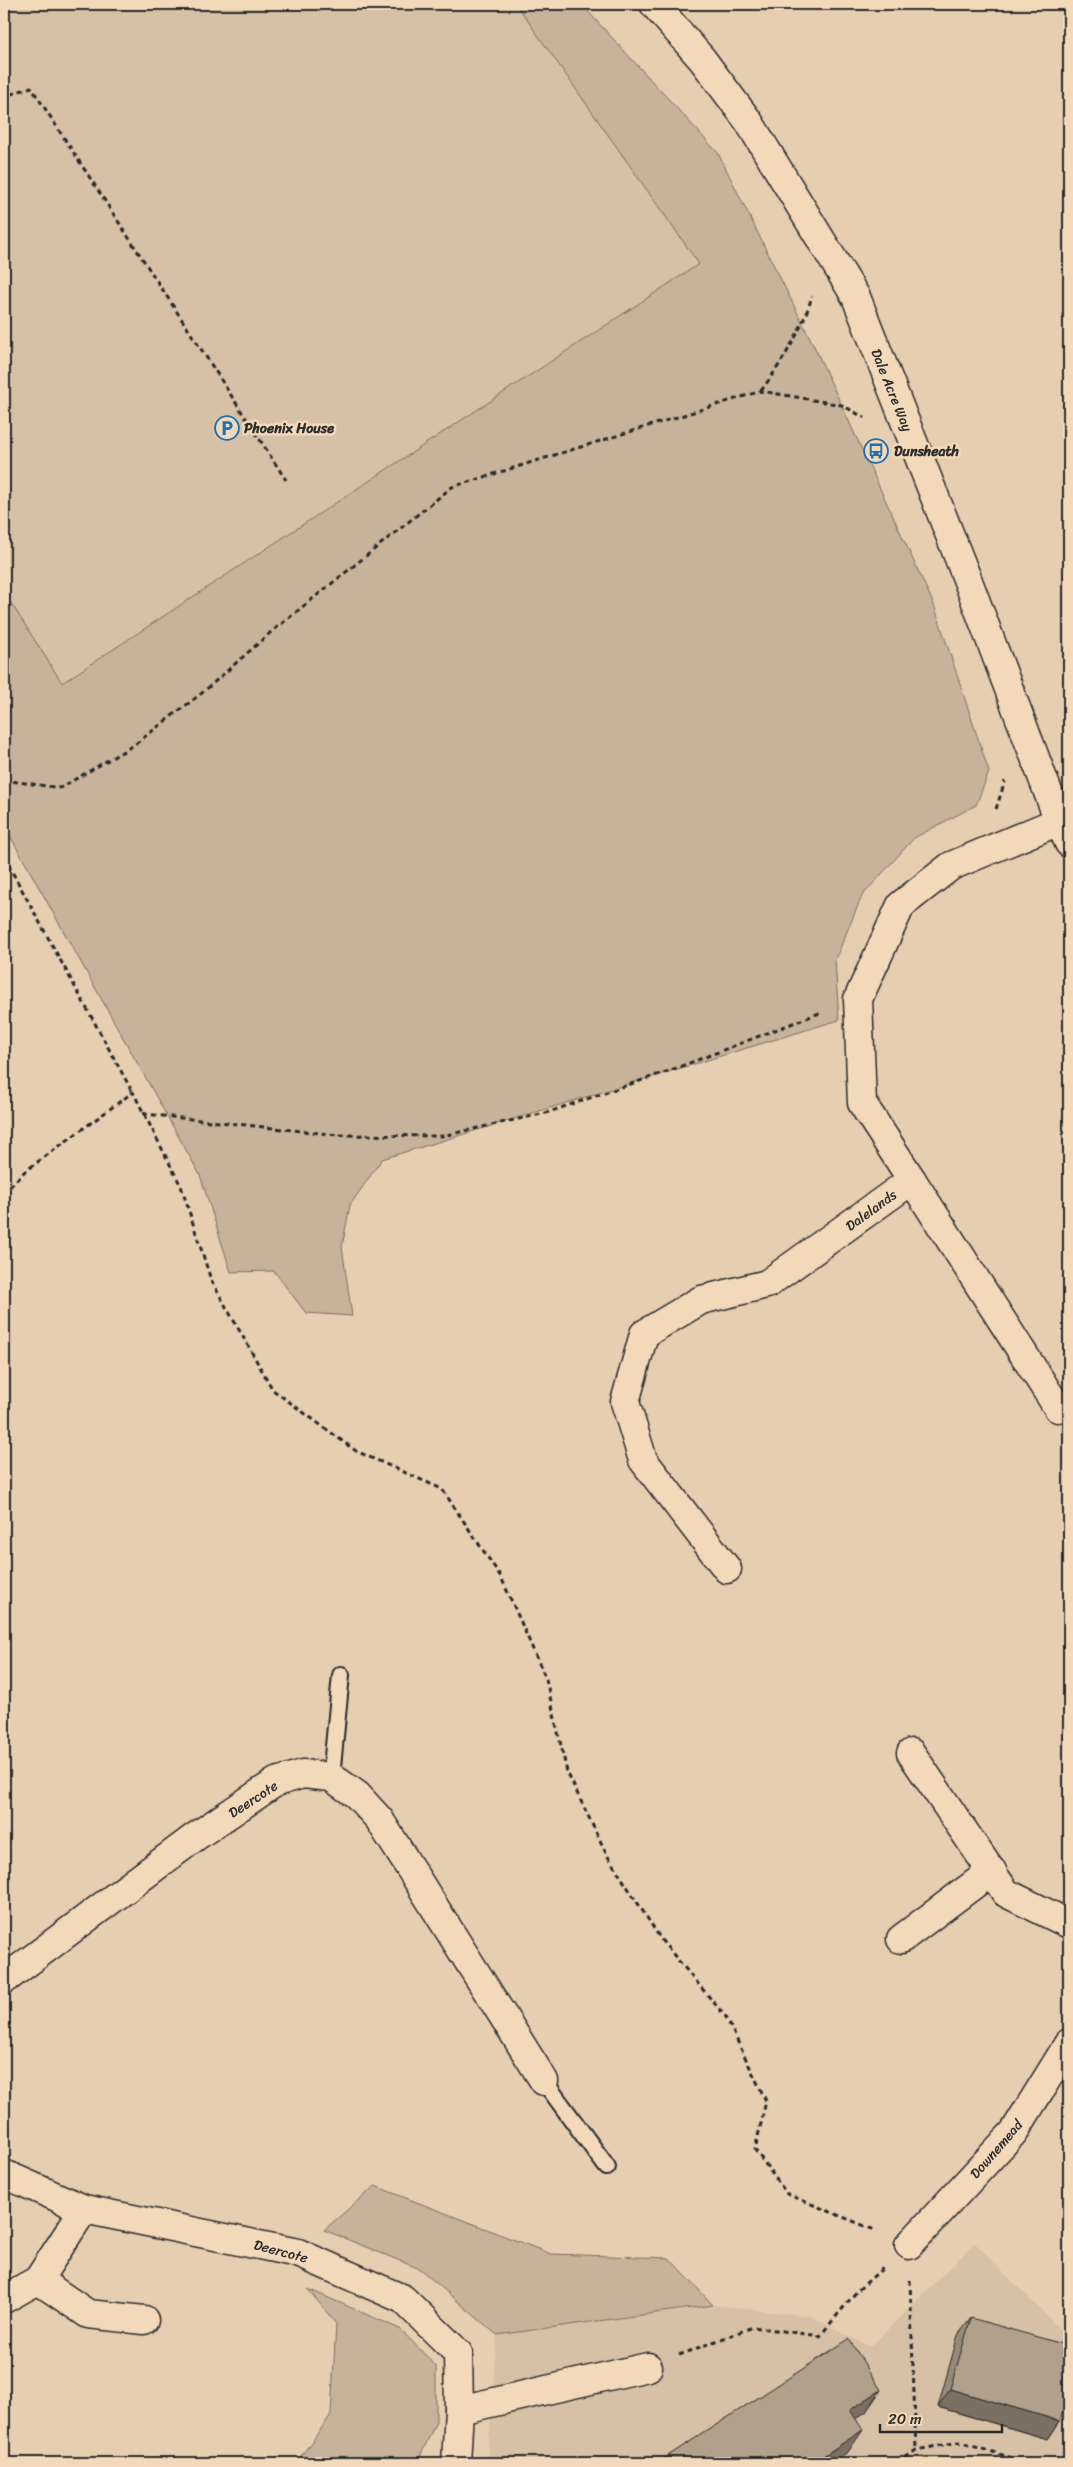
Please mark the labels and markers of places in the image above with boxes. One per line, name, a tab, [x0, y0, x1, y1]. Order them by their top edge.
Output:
parking icon: Phoenix House	[214, 415, 240, 441]
place label: Phoenix House	[244, 416, 334, 441]
bus stop icon: Dunsheath	[863, 438, 889, 464]
place label: Dunsheath	[894, 439, 960, 464]

